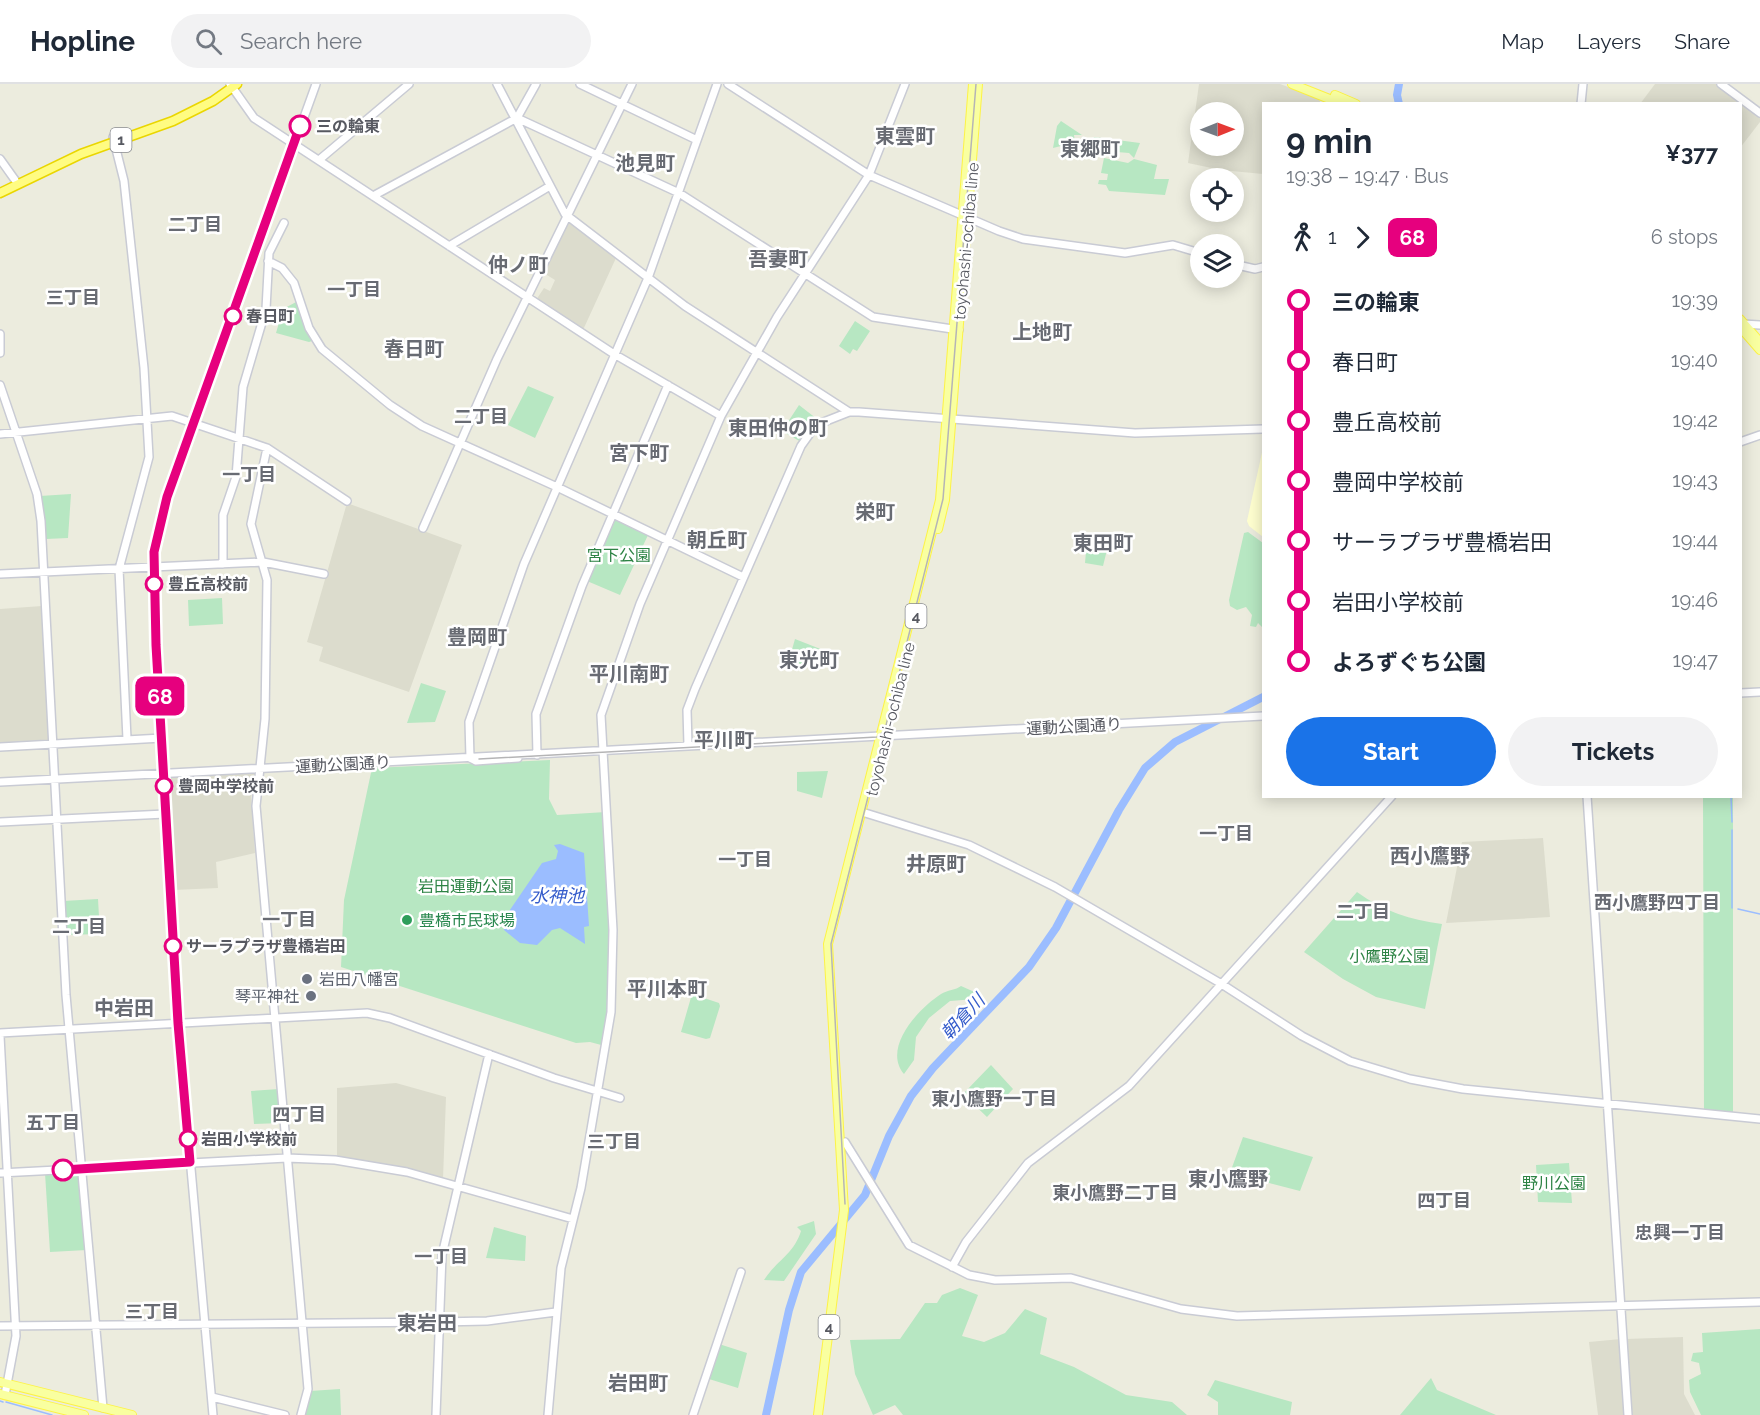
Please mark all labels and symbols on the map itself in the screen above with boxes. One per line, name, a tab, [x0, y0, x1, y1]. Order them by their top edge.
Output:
north arrow	[1190, 102, 1244, 156]
marker: 三の輪東	[289, 115, 311, 137]
place label: 三の輪東	[316, 117, 380, 136]
district label: 東雲町	[875, 124, 935, 148]
road number: 1	[110, 128, 132, 152]
district label: 東郷町	[1060, 137, 1120, 161]
district label: 池見町	[615, 151, 675, 175]
street label: toyohashi-ochiba line	[950, 162, 983, 321]
district label: 二丁目	[168, 214, 222, 235]
district label: 吾妻町	[748, 247, 808, 271]
district label: 仲ノ町	[488, 253, 548, 277]
district label: 一丁目	[327, 279, 381, 300]
district label: 三丁目	[46, 287, 100, 308]
marker: 春日町	[224, 307, 242, 325]
place label: 春日町	[246, 307, 294, 326]
district label: 上地町	[1012, 320, 1072, 344]
district label: 春日町	[384, 337, 444, 361]
district label: 二丁目	[454, 406, 508, 427]
district label: 東田仲の町	[728, 416, 828, 440]
district label: 宮下町	[609, 441, 669, 465]
district label: 一丁目	[222, 464, 276, 485]
district label: 栄町	[855, 500, 895, 524]
district label: 朝丘町	[687, 528, 747, 552]
district label: 東田町	[1073, 531, 1133, 555]
park label: 宮下公園	[587, 546, 651, 565]
marker: 豊丘高校前	[145, 575, 163, 593]
place label: 豊丘高校前	[168, 575, 248, 594]
road number: 4	[906, 604, 926, 628]
district label: 豊岡町	[447, 625, 507, 649]
street label: toyohashi-ochiba line	[862, 640, 919, 798]
district label: 東光町	[779, 648, 839, 672]
district label: 平川南町	[589, 662, 669, 686]
line badge: 68	[133, 676, 187, 716]
street label: 運動公園通り	[1026, 714, 1122, 738]
district label: 平川町	[694, 728, 754, 752]
street label: 運動公園通り	[295, 752, 391, 776]
marker: 豊岡中学校前	[155, 777, 173, 795]
place label: 豊岡中学校前	[178, 777, 274, 796]
district label: 一丁目	[1199, 823, 1253, 844]
district label: 西小鷹野	[1390, 844, 1470, 868]
district label: 一丁目	[718, 849, 772, 870]
district label: 井原町	[906, 852, 966, 876]
park label: 岩田運動公園	[418, 877, 514, 896]
water label: 水神池	[530, 885, 586, 906]
district label: 西小鷹野四丁目	[1594, 892, 1720, 913]
district label: 二丁目	[1336, 901, 1390, 922]
district label: 一丁目	[262, 909, 316, 930]
place label: 豊橋市民球場	[419, 911, 515, 930]
marker: 豊橋市民球場	[400, 913, 414, 927]
district label: 二丁目	[52, 916, 106, 937]
marker: サーラプラザ豊橋岩田	[164, 937, 182, 955]
place label: サーラプラザ豊橋岩田	[186, 937, 346, 956]
park label: 小鷹野公園	[1349, 947, 1429, 966]
place label: 岩田八幡宮	[319, 970, 399, 989]
marker: 岩田八幡宮	[300, 972, 314, 986]
district label: 平川本町	[627, 977, 707, 1001]
place label: 琴平神社	[235, 987, 299, 1006]
water label: 朝倉川	[937, 988, 990, 1044]
marker: 琴平神社	[304, 989, 318, 1003]
district label: 中岩田	[94, 996, 154, 1020]
district label: 東小鷹野一丁目	[931, 1088, 1057, 1109]
district label: 四丁目	[272, 1104, 326, 1125]
district label: 五丁目	[26, 1112, 80, 1133]
marker: 岩田小学校前	[179, 1130, 197, 1148]
place label: 岩田小学校前	[201, 1130, 297, 1149]
district label: 三丁目	[587, 1131, 641, 1152]
unlabelled marker	[52, 1159, 74, 1181]
district label: 東小鷹野	[1188, 1167, 1268, 1191]
park label: 野川公園	[1522, 1174, 1586, 1193]
district label: 東小鷹野二丁目	[1052, 1182, 1178, 1203]
district label: 四丁目	[1417, 1190, 1471, 1211]
district label: 忠興一丁目	[1635, 1222, 1725, 1243]
district label: 一丁目	[414, 1246, 468, 1267]
district label: 三丁目	[125, 1301, 179, 1322]
district label: 東岩田	[397, 1311, 457, 1335]
road number: 4	[818, 1315, 840, 1339]
district label: 岩田町	[608, 1371, 668, 1395]

